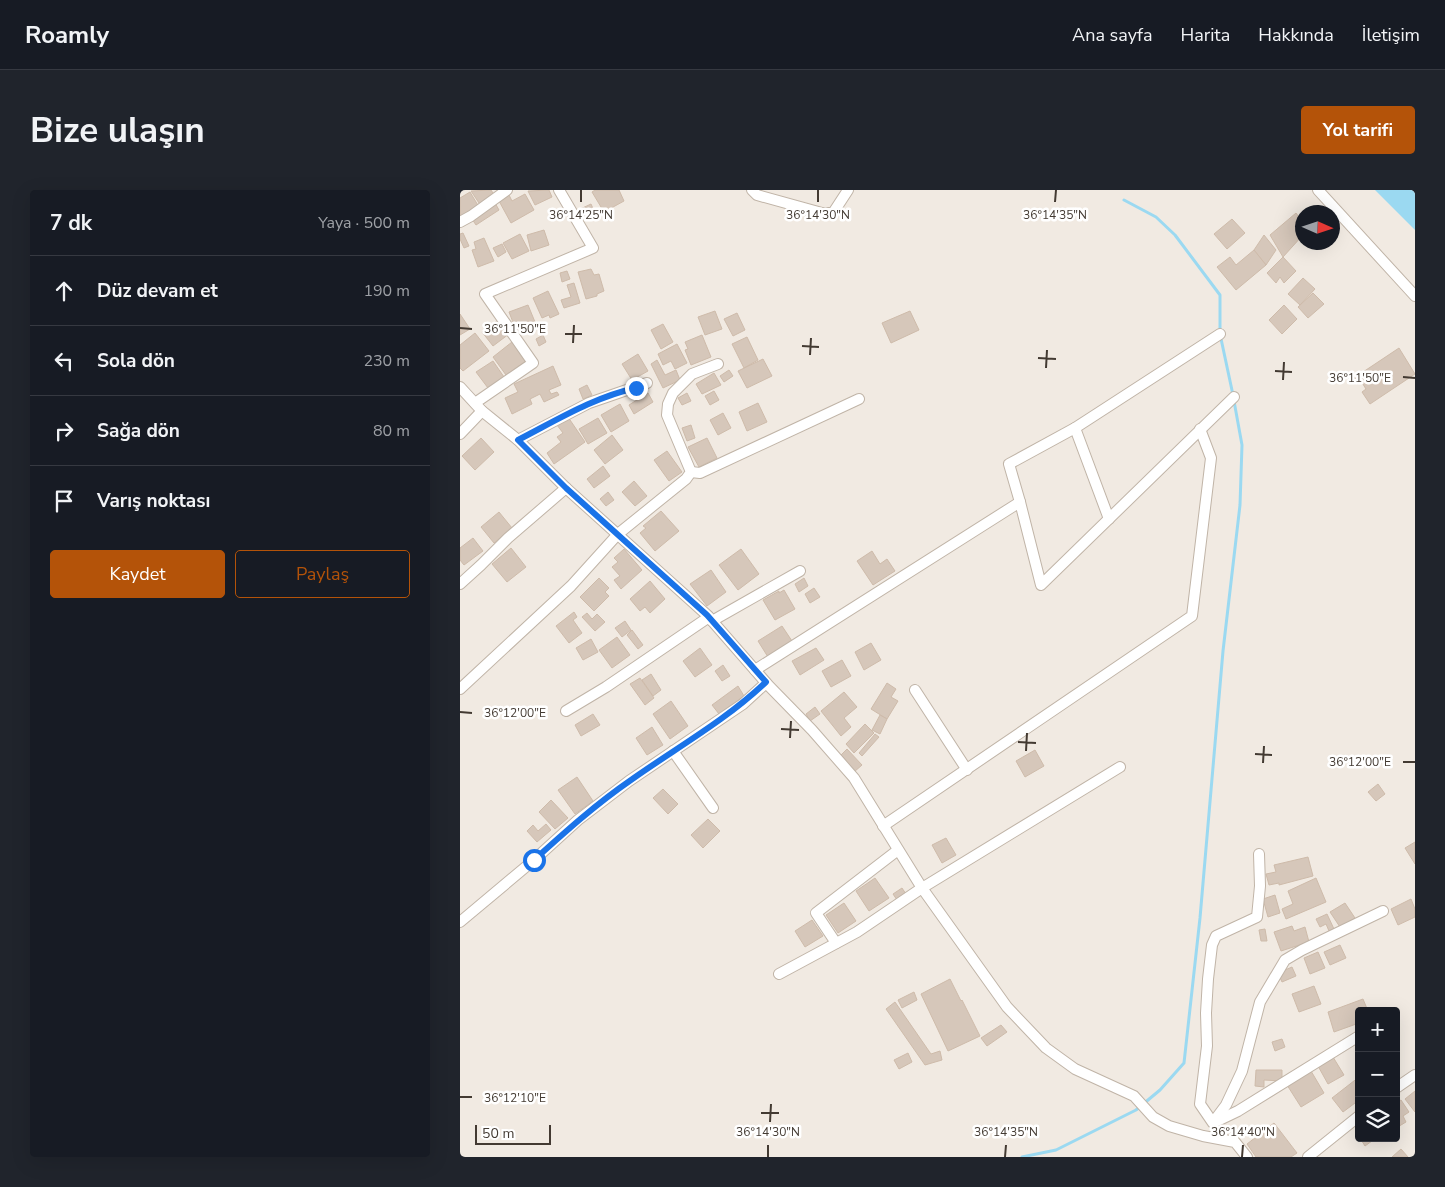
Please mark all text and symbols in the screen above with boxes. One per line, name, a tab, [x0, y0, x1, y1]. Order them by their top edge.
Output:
text: Roamly	[25, 19, 109, 51]
text: Ana sayfa	[1072, 23, 1152, 47]
text: Harita	[1180, 23, 1230, 47]
text: Hakkında	[1258, 23, 1334, 47]
text: İletişim	[1362, 23, 1420, 47]
button: Yol tarifi	[1301, 106, 1415, 154]
text: Bize ulaşın	[30, 107, 205, 154]
north arrow	[1295, 205, 1340, 250]
text: 36°14'25"N	[549, 207, 613, 223]
text: 36°14'30"N	[786, 207, 850, 223]
text: 36°14'35"N	[1023, 207, 1087, 223]
text: 7 dk	[50, 209, 92, 237]
text: Yaya · 500 m	[318, 212, 410, 234]
icon: ahead	[50, 277, 78, 305]
text: Düz devam et	[97, 278, 218, 304]
text: 190 m	[363, 280, 410, 302]
text: 36°11'50"E	[484, 321, 546, 337]
icon: left	[50, 347, 78, 375]
text: Sola dön	[97, 348, 175, 374]
text: 230 m	[363, 350, 410, 372]
text: 36°11'50"E	[1329, 370, 1391, 386]
route end	[625, 377, 648, 400]
icon: right	[50, 417, 78, 445]
text: Sağa dön	[97, 418, 180, 444]
text: 80 m	[373, 420, 410, 442]
icon: arrive	[50, 487, 78, 515]
text: Varış noktası	[97, 488, 210, 514]
button: Kaydet	[50, 550, 225, 598]
button: Paylaş	[235, 550, 410, 598]
text: 36°12'00"E	[484, 705, 546, 721]
text: 36°12'00"E	[1329, 754, 1391, 770]
route start	[523, 849, 546, 872]
map controls	[1355, 1007, 1400, 1142]
button: +	[1355, 1007, 1400, 1052]
button: −	[1355, 1052, 1400, 1097]
text: 36°12'10"E	[484, 1090, 546, 1106]
button: layers	[1355, 1097, 1400, 1142]
scale bar	[475, 1122, 551, 1145]
text: 50 m	[482, 1124, 514, 1143]
text: 36°14'30"N	[736, 1124, 800, 1140]
text: 36°14'35"N	[974, 1124, 1038, 1140]
text: 36°14'40"N	[1211, 1124, 1275, 1140]

